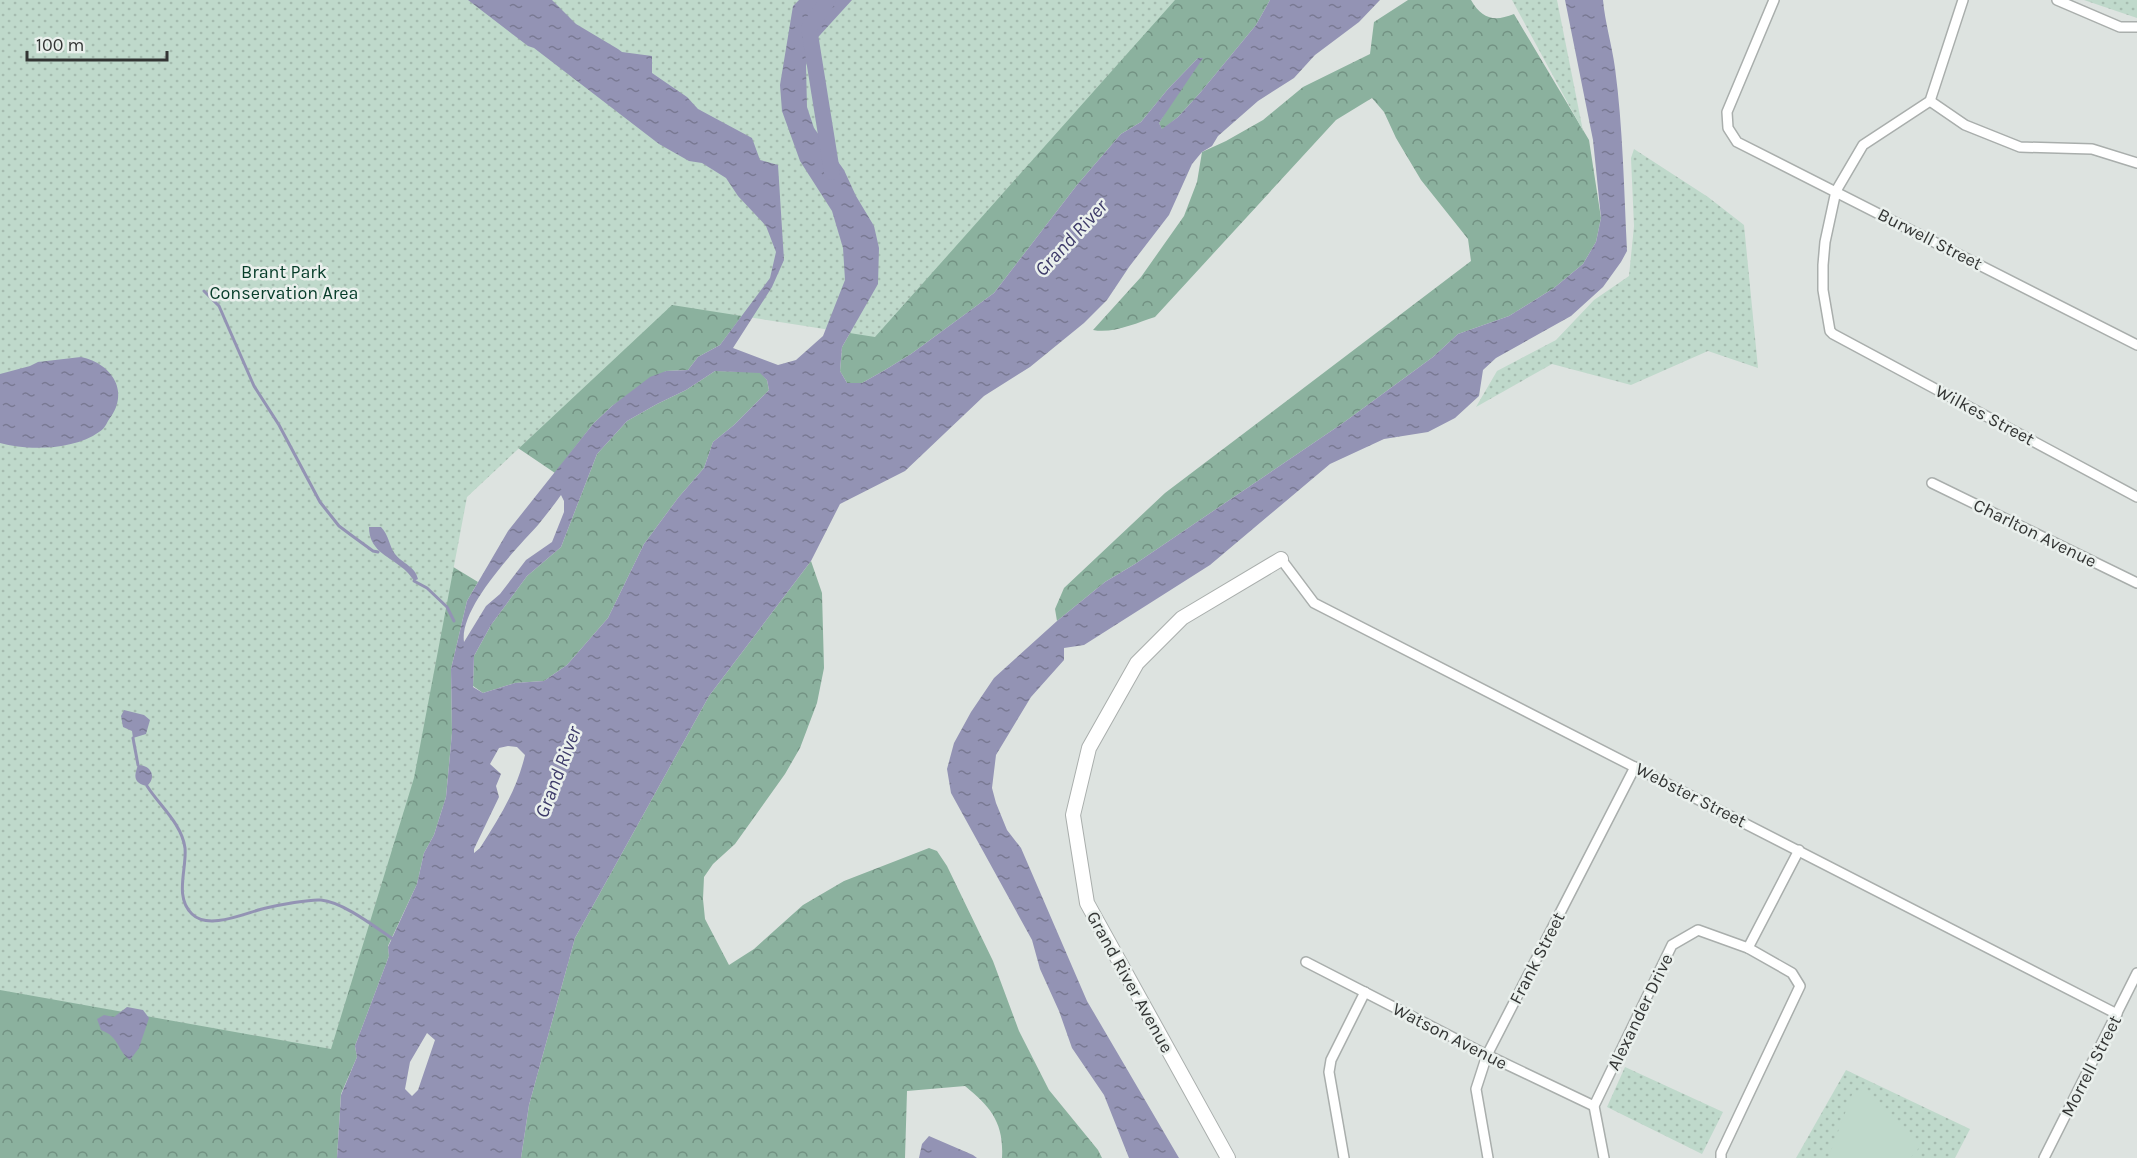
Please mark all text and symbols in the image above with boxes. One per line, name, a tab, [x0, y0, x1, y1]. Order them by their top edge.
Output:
scale bar	[27, 24, 166, 62]
text: 100 m	[36, 34, 84, 56]
water label: Grand River	[1030, 194, 1113, 281]
street label: Burwell Street	[1874, 203, 1986, 275]
park label: Brant Park Conservation Area	[209, 261, 359, 304]
street label: Wilkes Street	[1932, 380, 2038, 450]
street label: Charlton Avenue	[1970, 494, 2100, 572]
water label: Grand River	[530, 722, 586, 821]
street label: Webster Street	[1632, 758, 1750, 832]
street label: Grand River Avenue	[1082, 907, 1178, 1057]
street label: Frank Street	[1504, 908, 1570, 1008]
street label: Alexander Drive	[1602, 950, 1678, 1074]
street label: Watson Avenue	[1389, 998, 1511, 1074]
street label: Morrell Street	[2056, 1011, 2126, 1120]

